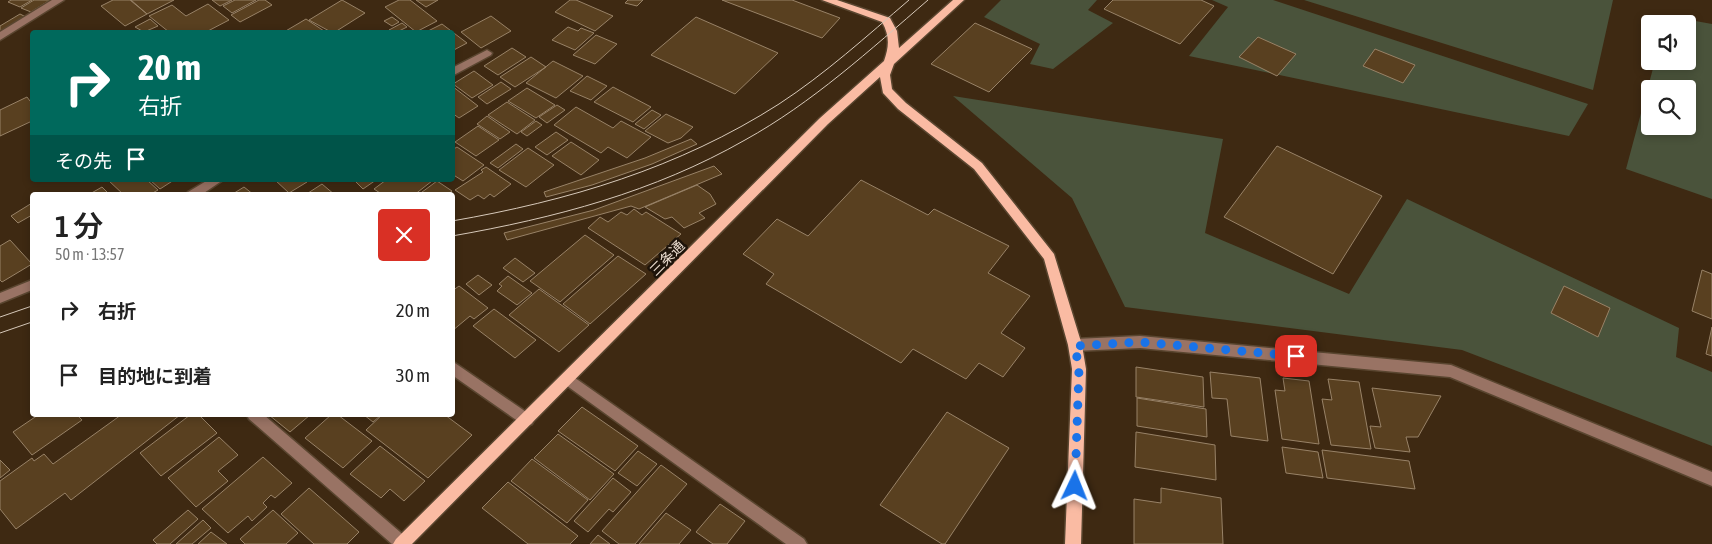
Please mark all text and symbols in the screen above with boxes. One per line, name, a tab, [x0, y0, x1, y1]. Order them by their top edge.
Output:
map controls	[1641, 15, 1696, 135]
button: sound	[1641, 15, 1696, 70]
text: 20 m	[138, 47, 201, 87]
icon: right	[55, 50, 120, 115]
button: search	[1641, 80, 1696, 135]
text: 右折	[138, 93, 182, 119]
icon: arrive	[122, 145, 150, 173]
text: その先	[55, 150, 112, 172]
text: 1 分	[55, 209, 103, 243]
button: close	[378, 209, 430, 261]
street label: 三条通	[646, 237, 688, 279]
text: 50 m · 13:57	[55, 245, 125, 263]
icon: right	[55, 296, 83, 324]
text: 20 m	[396, 299, 430, 321]
text: 右折	[98, 300, 136, 322]
pin	[1275, 335, 1317, 377]
icon: arrive	[1282, 342, 1310, 370]
icon: arrive	[55, 361, 83, 389]
text: 30 m	[396, 364, 430, 386]
text: 目的地に到着	[98, 365, 212, 387]
position arrow	[1048, 459, 1100, 511]

